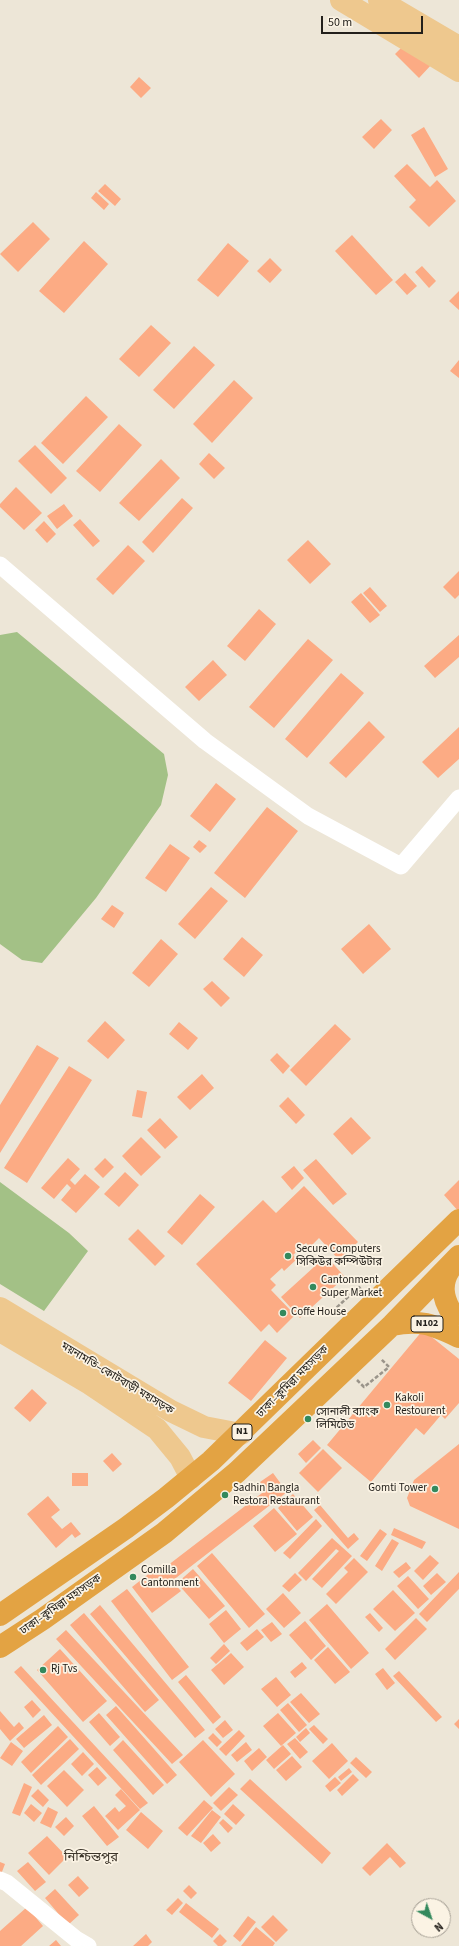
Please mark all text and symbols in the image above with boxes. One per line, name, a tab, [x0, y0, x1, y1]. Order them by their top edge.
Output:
scale bar	[323, 8, 425, 34]
text: 50 m	[328, 14, 352, 31]
place label: Secure Computers সিকিউর কম্পিউটার	[296, 1243, 382, 1269]
marker: Secure Computers সিকিউর কম্পিউটার	[283, 1251, 293, 1261]
place label: Cantonment Super Market	[321, 1274, 382, 1300]
marker: Cantonment Super Market	[308, 1282, 318, 1292]
place label: Coffe House	[291, 1306, 346, 1320]
marker: Coffe House	[278, 1308, 288, 1318]
road number: N102	[411, 1316, 443, 1332]
street label: ময়নামতি–কোটবাড়ী মহাসড়ক	[58, 1340, 176, 1418]
street label: ঢাকা–কুমিল্লা মহাসড়ক	[254, 1343, 332, 1421]
place label: Kakoli Restourent	[395, 1392, 445, 1418]
marker: Kakoli Restourent	[382, 1400, 392, 1410]
place label: সোনালী ব্যাংক লিমিটেড	[316, 1406, 379, 1432]
marker: সোনালী ব্যাংক লিমিটেড	[303, 1414, 313, 1424]
road number: N1	[232, 1424, 252, 1440]
place label: Sadhin Bangla Restora Restaurant	[233, 1482, 320, 1508]
place label: Gomti Tower	[368, 1482, 427, 1496]
marker: Gomti Tower	[430, 1484, 440, 1494]
marker: Sadhin Bangla Restora Restaurant	[220, 1490, 230, 1500]
place label: Comilla Cantonment	[141, 1564, 199, 1590]
street label: ঢাকা–কুমিল্লা মহাসড়ক	[18, 1572, 104, 1638]
marker: Comilla Cantonment	[128, 1572, 138, 1582]
place label: Rj Tvs	[51, 1663, 77, 1677]
marker: Rj Tvs	[38, 1665, 48, 1675]
district label: নিশ্চিন্তপুর	[64, 1850, 118, 1866]
north arrow	[411, 1898, 451, 1938]
text: N	[431, 1919, 446, 1935]

